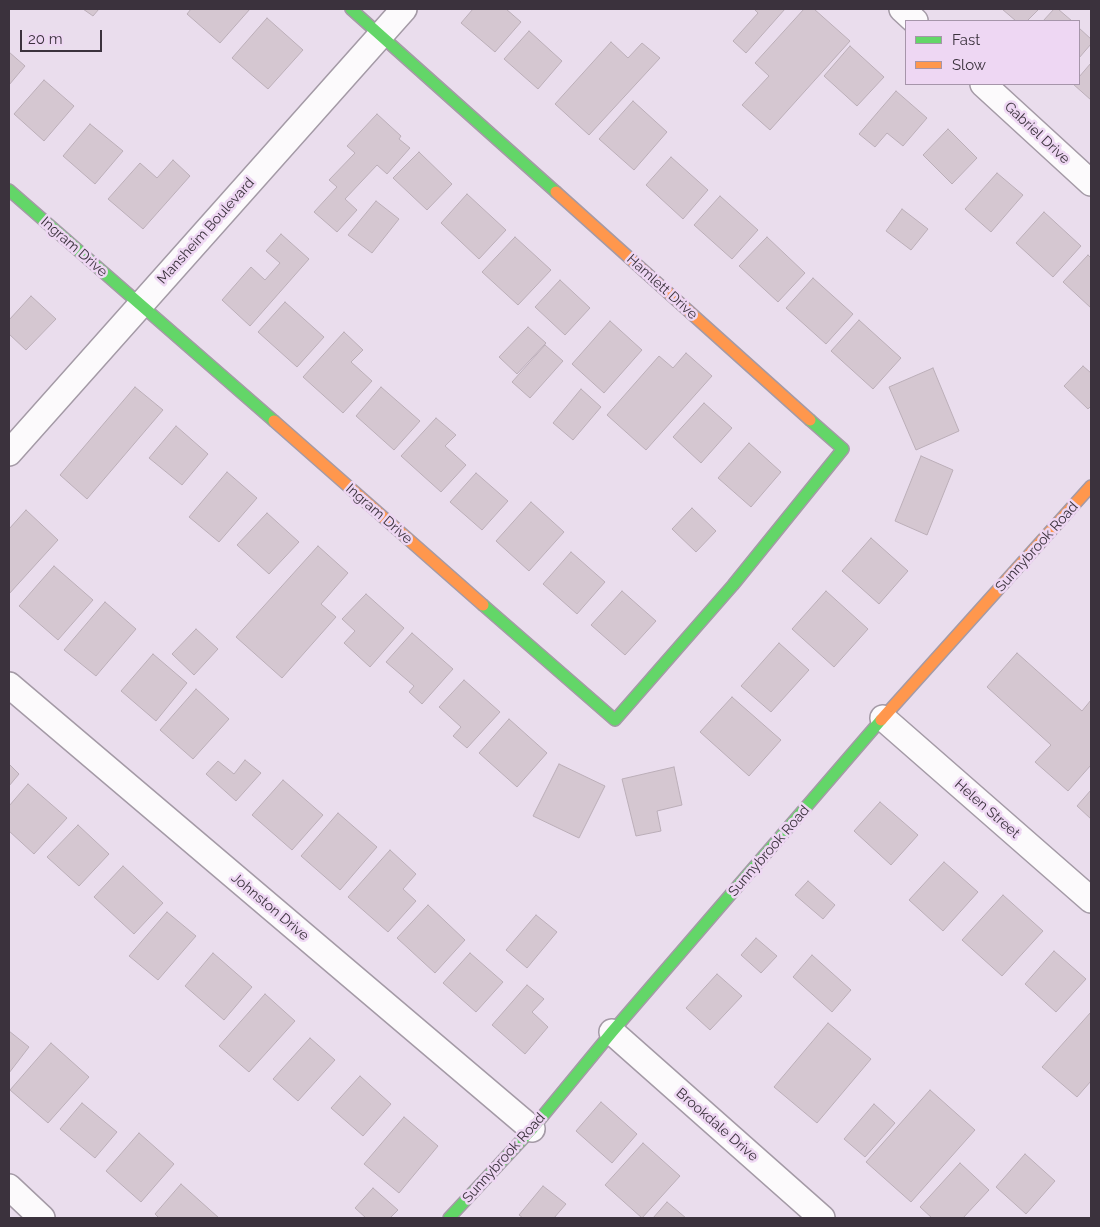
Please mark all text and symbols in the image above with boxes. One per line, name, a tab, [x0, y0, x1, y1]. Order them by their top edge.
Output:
scale bar	[22, 20, 105, 52]
legend	[905, 20, 1080, 85]
text: 20 m	[28, 30, 63, 48]
text: Fast	[952, 31, 980, 49]
text: Slow	[952, 56, 986, 74]
street label: Gabriel Drive	[1001, 98, 1073, 168]
street label: Mansheim Boulevard	[154, 175, 258, 287]
street label: Ingram Drive	[37, 214, 111, 280]
street label: Hamlett Drive	[623, 251, 701, 323]
street label: Ingram Drive	[342, 481, 416, 547]
street label: Sunnybrook Road	[992, 499, 1082, 595]
street label: Helen Street	[951, 776, 1023, 842]
street label: Sunnybrook Road	[725, 802, 813, 900]
street label: Johnston Drive	[228, 870, 312, 944]
street label: Brookdale Drive	[673, 1085, 761, 1165]
street label: Sunnybrook Road	[459, 1110, 549, 1206]

